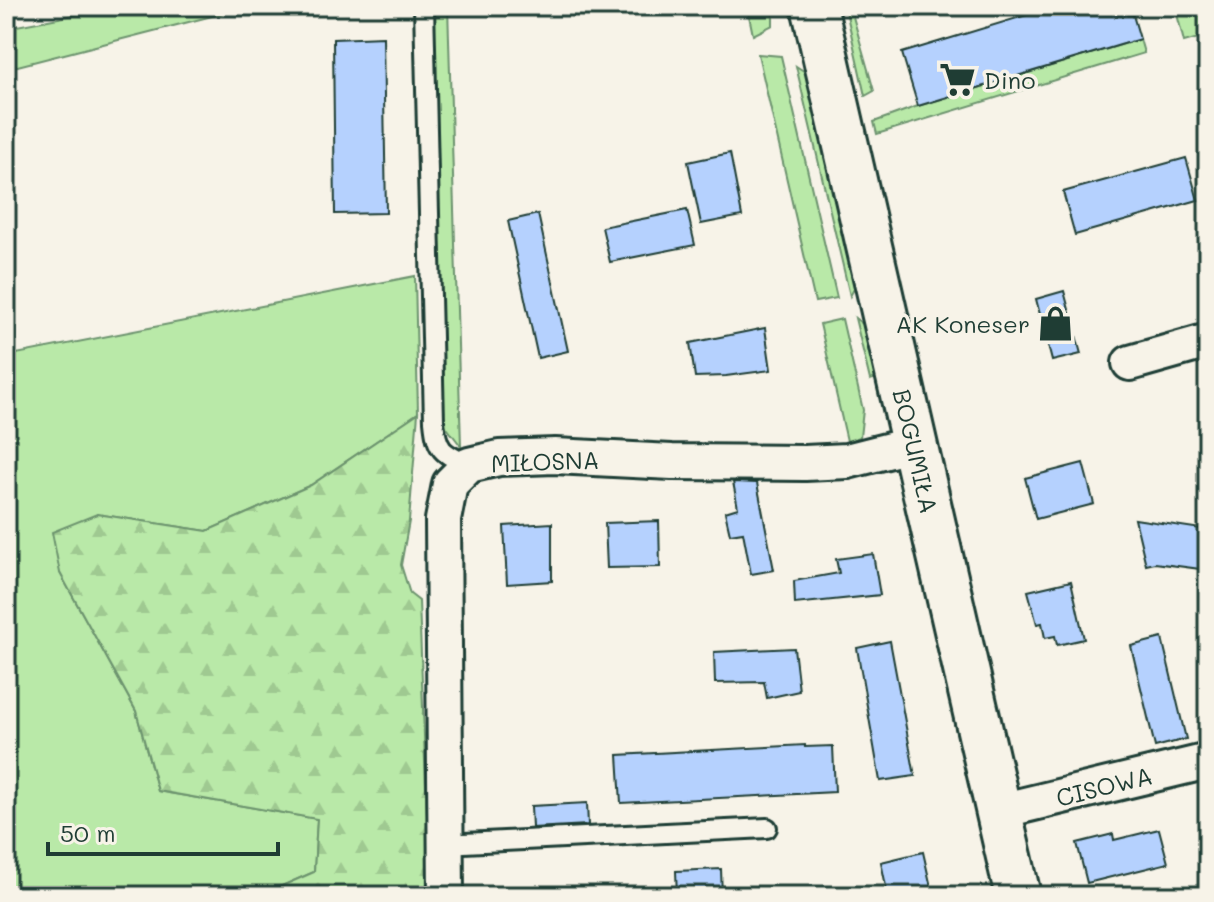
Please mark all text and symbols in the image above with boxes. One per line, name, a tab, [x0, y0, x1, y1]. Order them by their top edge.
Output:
supermarket icon: Dino	[939, 60, 977, 98]
place label: Dino	[984, 64, 1035, 95]
shop icon: AK Koneser	[1037, 304, 1075, 342]
place label: AK Koneser	[896, 308, 1030, 339]
street label: BOGUMIŁA	[887, 386, 945, 516]
street label: MIŁOSNA	[490, 444, 600, 478]
street label: CISOWA	[1053, 759, 1155, 813]
scale bar	[48, 806, 278, 856]
text: 50 m	[60, 817, 116, 848]

